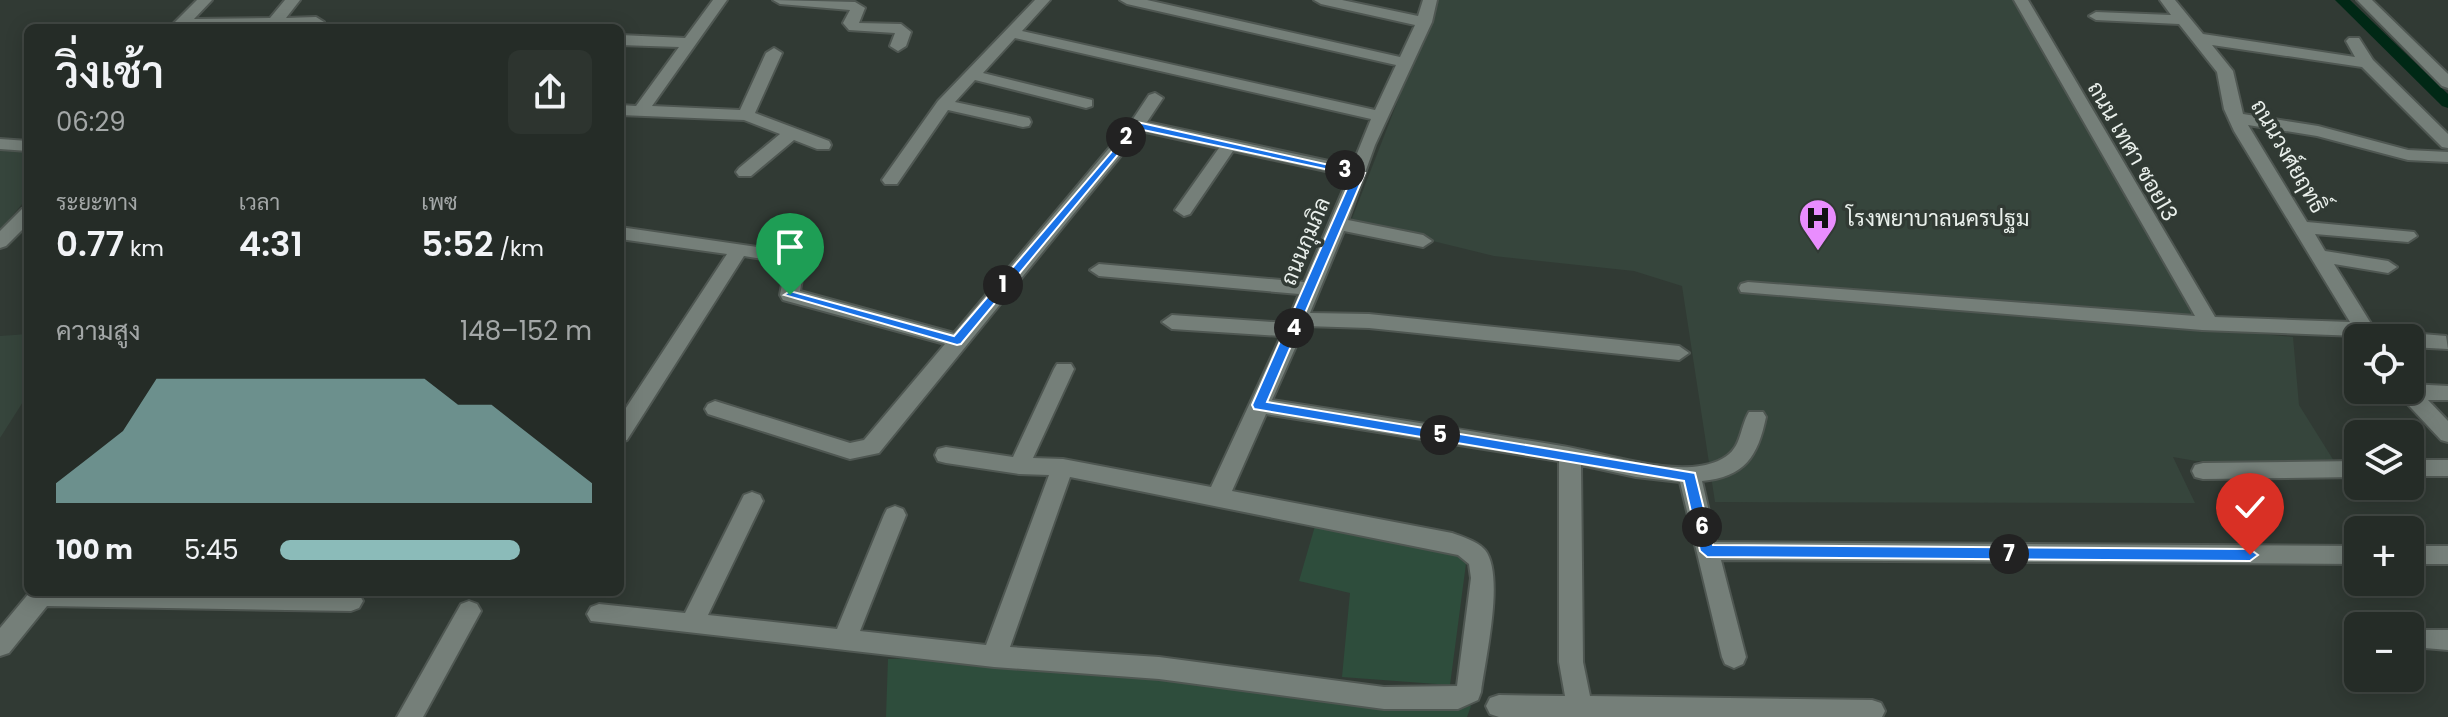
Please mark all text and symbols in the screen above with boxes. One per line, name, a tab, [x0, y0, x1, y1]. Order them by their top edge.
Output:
text: วิ่งเช้า	[56, 42, 164, 103]
button: share	[508, 50, 592, 134]
street label: ถนน เทศา ซอย13	[2080, 76, 2185, 227]
street label: ถนนวงศ์ยฤทธิ์	[2243, 91, 2337, 219]
text: 06:29	[56, 104, 126, 140]
pin: 2	[1106, 117, 1146, 157]
text: 2	[1120, 121, 1132, 152]
pin: 3	[1325, 150, 1365, 190]
text: 3	[1338, 154, 1352, 185]
text: ระยะทาง	[56, 187, 138, 218]
text: เวลา	[239, 187, 280, 218]
text: เพซ	[421, 187, 458, 218]
street label: ถนนกุมภิล	[1273, 192, 1338, 290]
hospital icon: โรงพยาบาลนครปฐม	[1797, 197, 1839, 252]
place label: โรงพยาบาลนครปฐม	[1845, 203, 2029, 234]
pin	[756, 213, 824, 295]
text: 0.77	[56, 220, 124, 268]
text: 4:31	[239, 220, 303, 268]
text: 5:52	[421, 220, 494, 268]
icon: arrive	[768, 225, 812, 269]
text: km	[124, 233, 164, 264]
text: /km	[494, 233, 544, 264]
pin: 1	[983, 265, 1023, 305]
text: 1	[999, 269, 1007, 300]
pin: 4	[1274, 308, 1314, 348]
text: 4	[1287, 312, 1301, 343]
text: ความสูง	[56, 313, 140, 349]
text: 148–152 m	[460, 313, 592, 349]
map controls	[2344, 324, 2424, 692]
button: locate	[2344, 324, 2424, 404]
pin: 5	[1420, 415, 1460, 455]
text: 5	[1433, 419, 1447, 450]
button: layers	[2344, 420, 2424, 500]
pin	[2216, 473, 2284, 555]
icon: check	[2228, 485, 2272, 529]
pin: 6	[1682, 507, 1722, 547]
text: 6	[1695, 511, 1709, 542]
button: +	[2344, 516, 2424, 596]
text: 100 m	[56, 532, 133, 568]
text: 5:45	[184, 532, 239, 568]
pin: 7	[1989, 534, 2029, 574]
text: 7	[2003, 538, 2015, 569]
button: −	[2344, 612, 2424, 692]

